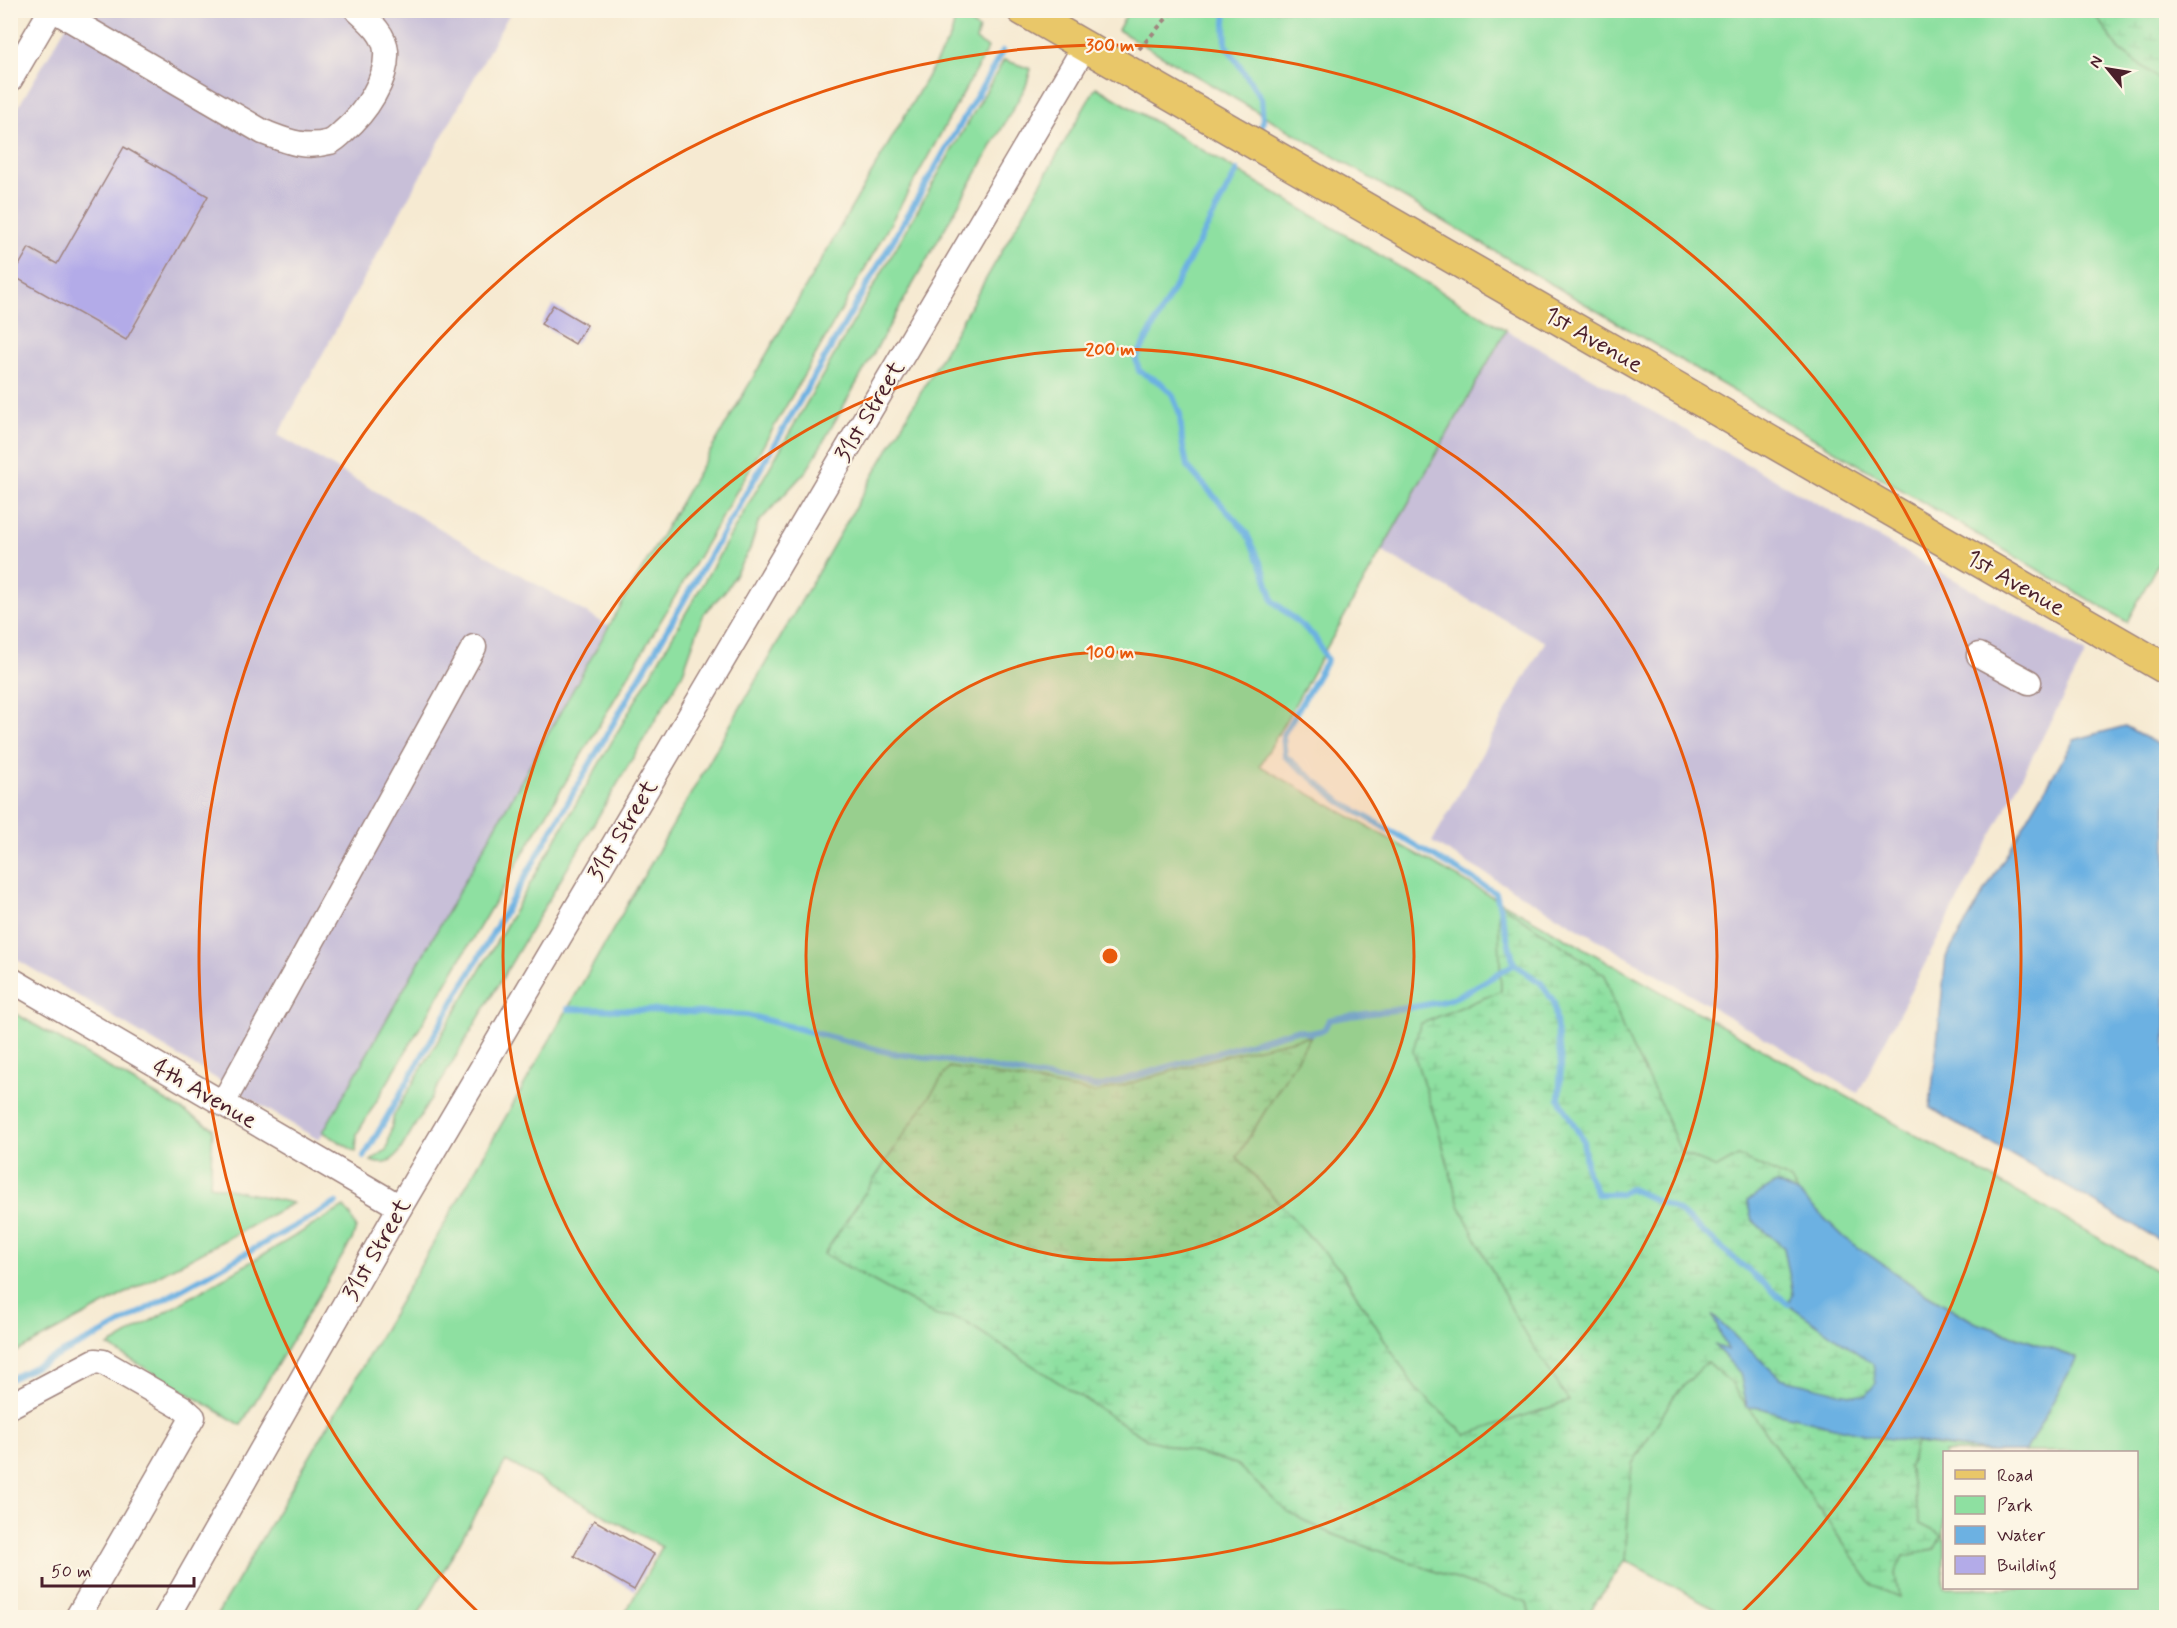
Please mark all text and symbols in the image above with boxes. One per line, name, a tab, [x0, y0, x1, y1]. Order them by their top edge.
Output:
text: 300 m	[1086, 34, 1134, 58]
north arrow	[2078, 39, 2138, 99]
text: N	[2085, 52, 2108, 72]
street label: 1st Avenue	[1538, 300, 1648, 381]
text: 200 m	[1085, 338, 1135, 362]
street label: 31st Street	[828, 355, 913, 468]
street label: 1st Avenue	[1960, 543, 2070, 624]
text: 100 m	[1086, 641, 1134, 665]
street label: 31st Street	[581, 774, 666, 887]
centre of rings	[1100, 946, 1120, 966]
street label: 4th Avenue	[146, 1052, 262, 1137]
street label: 31st Street	[336, 1193, 419, 1306]
legend	[1943, 1451, 2138, 1589]
text: Road	[1997, 1464, 2033, 1488]
text: Park	[1997, 1494, 2033, 1518]
text: Water	[1997, 1524, 2046, 1548]
scale bar	[42, 1550, 194, 1588]
text: Building	[1997, 1554, 2057, 1580]
text: 50 m	[51, 1560, 91, 1584]

